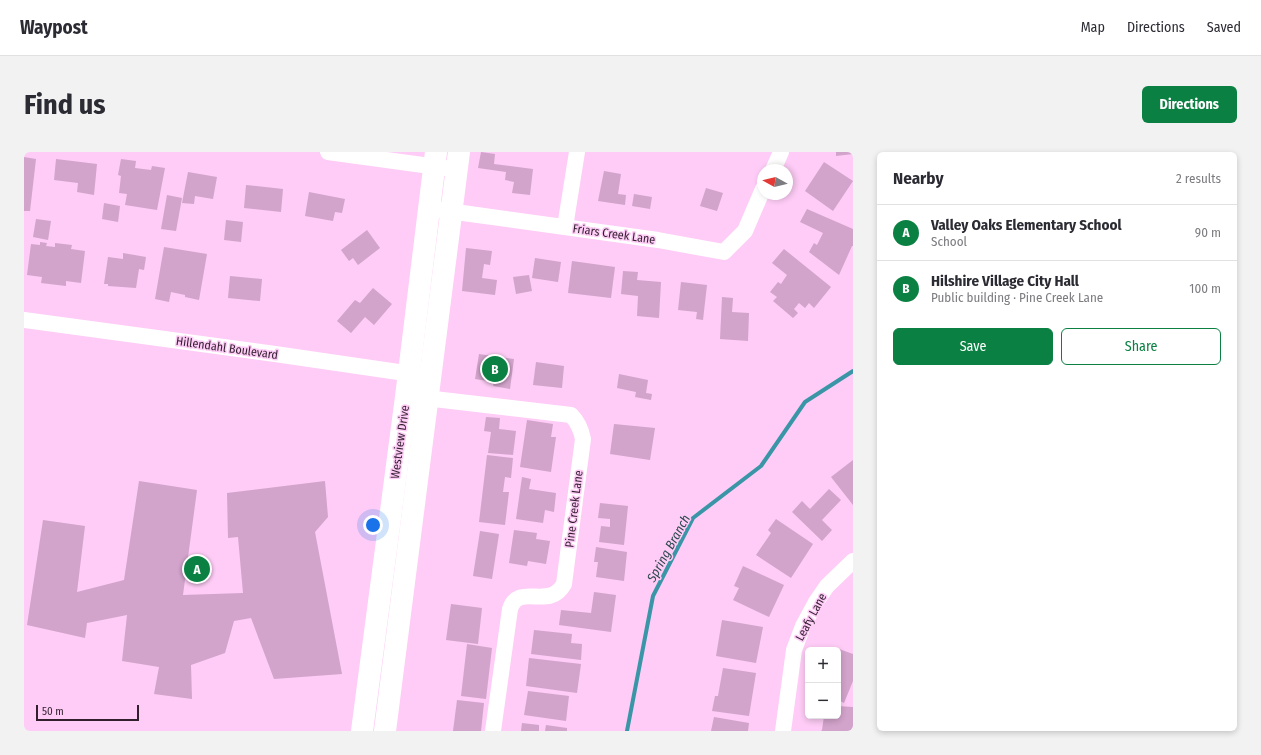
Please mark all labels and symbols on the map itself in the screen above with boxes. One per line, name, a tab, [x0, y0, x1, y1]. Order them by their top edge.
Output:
north arrow	[757, 164, 793, 200]
street label: Friars Creek Lane	[572, 221, 656, 247]
street label: Hillendahl Boulevard	[175, 334, 279, 362]
pin: B	[482, 354, 508, 384]
street label: Westview Drive	[388, 404, 412, 480]
street label: Pine Creek Lane	[562, 469, 586, 548]
water label: Spring Branch	[643, 512, 693, 585]
your location	[363, 515, 383, 535]
pin: A	[184, 554, 210, 584]
street label: Leafy Lane	[793, 591, 829, 643]
scale bar	[36, 703, 139, 722]

